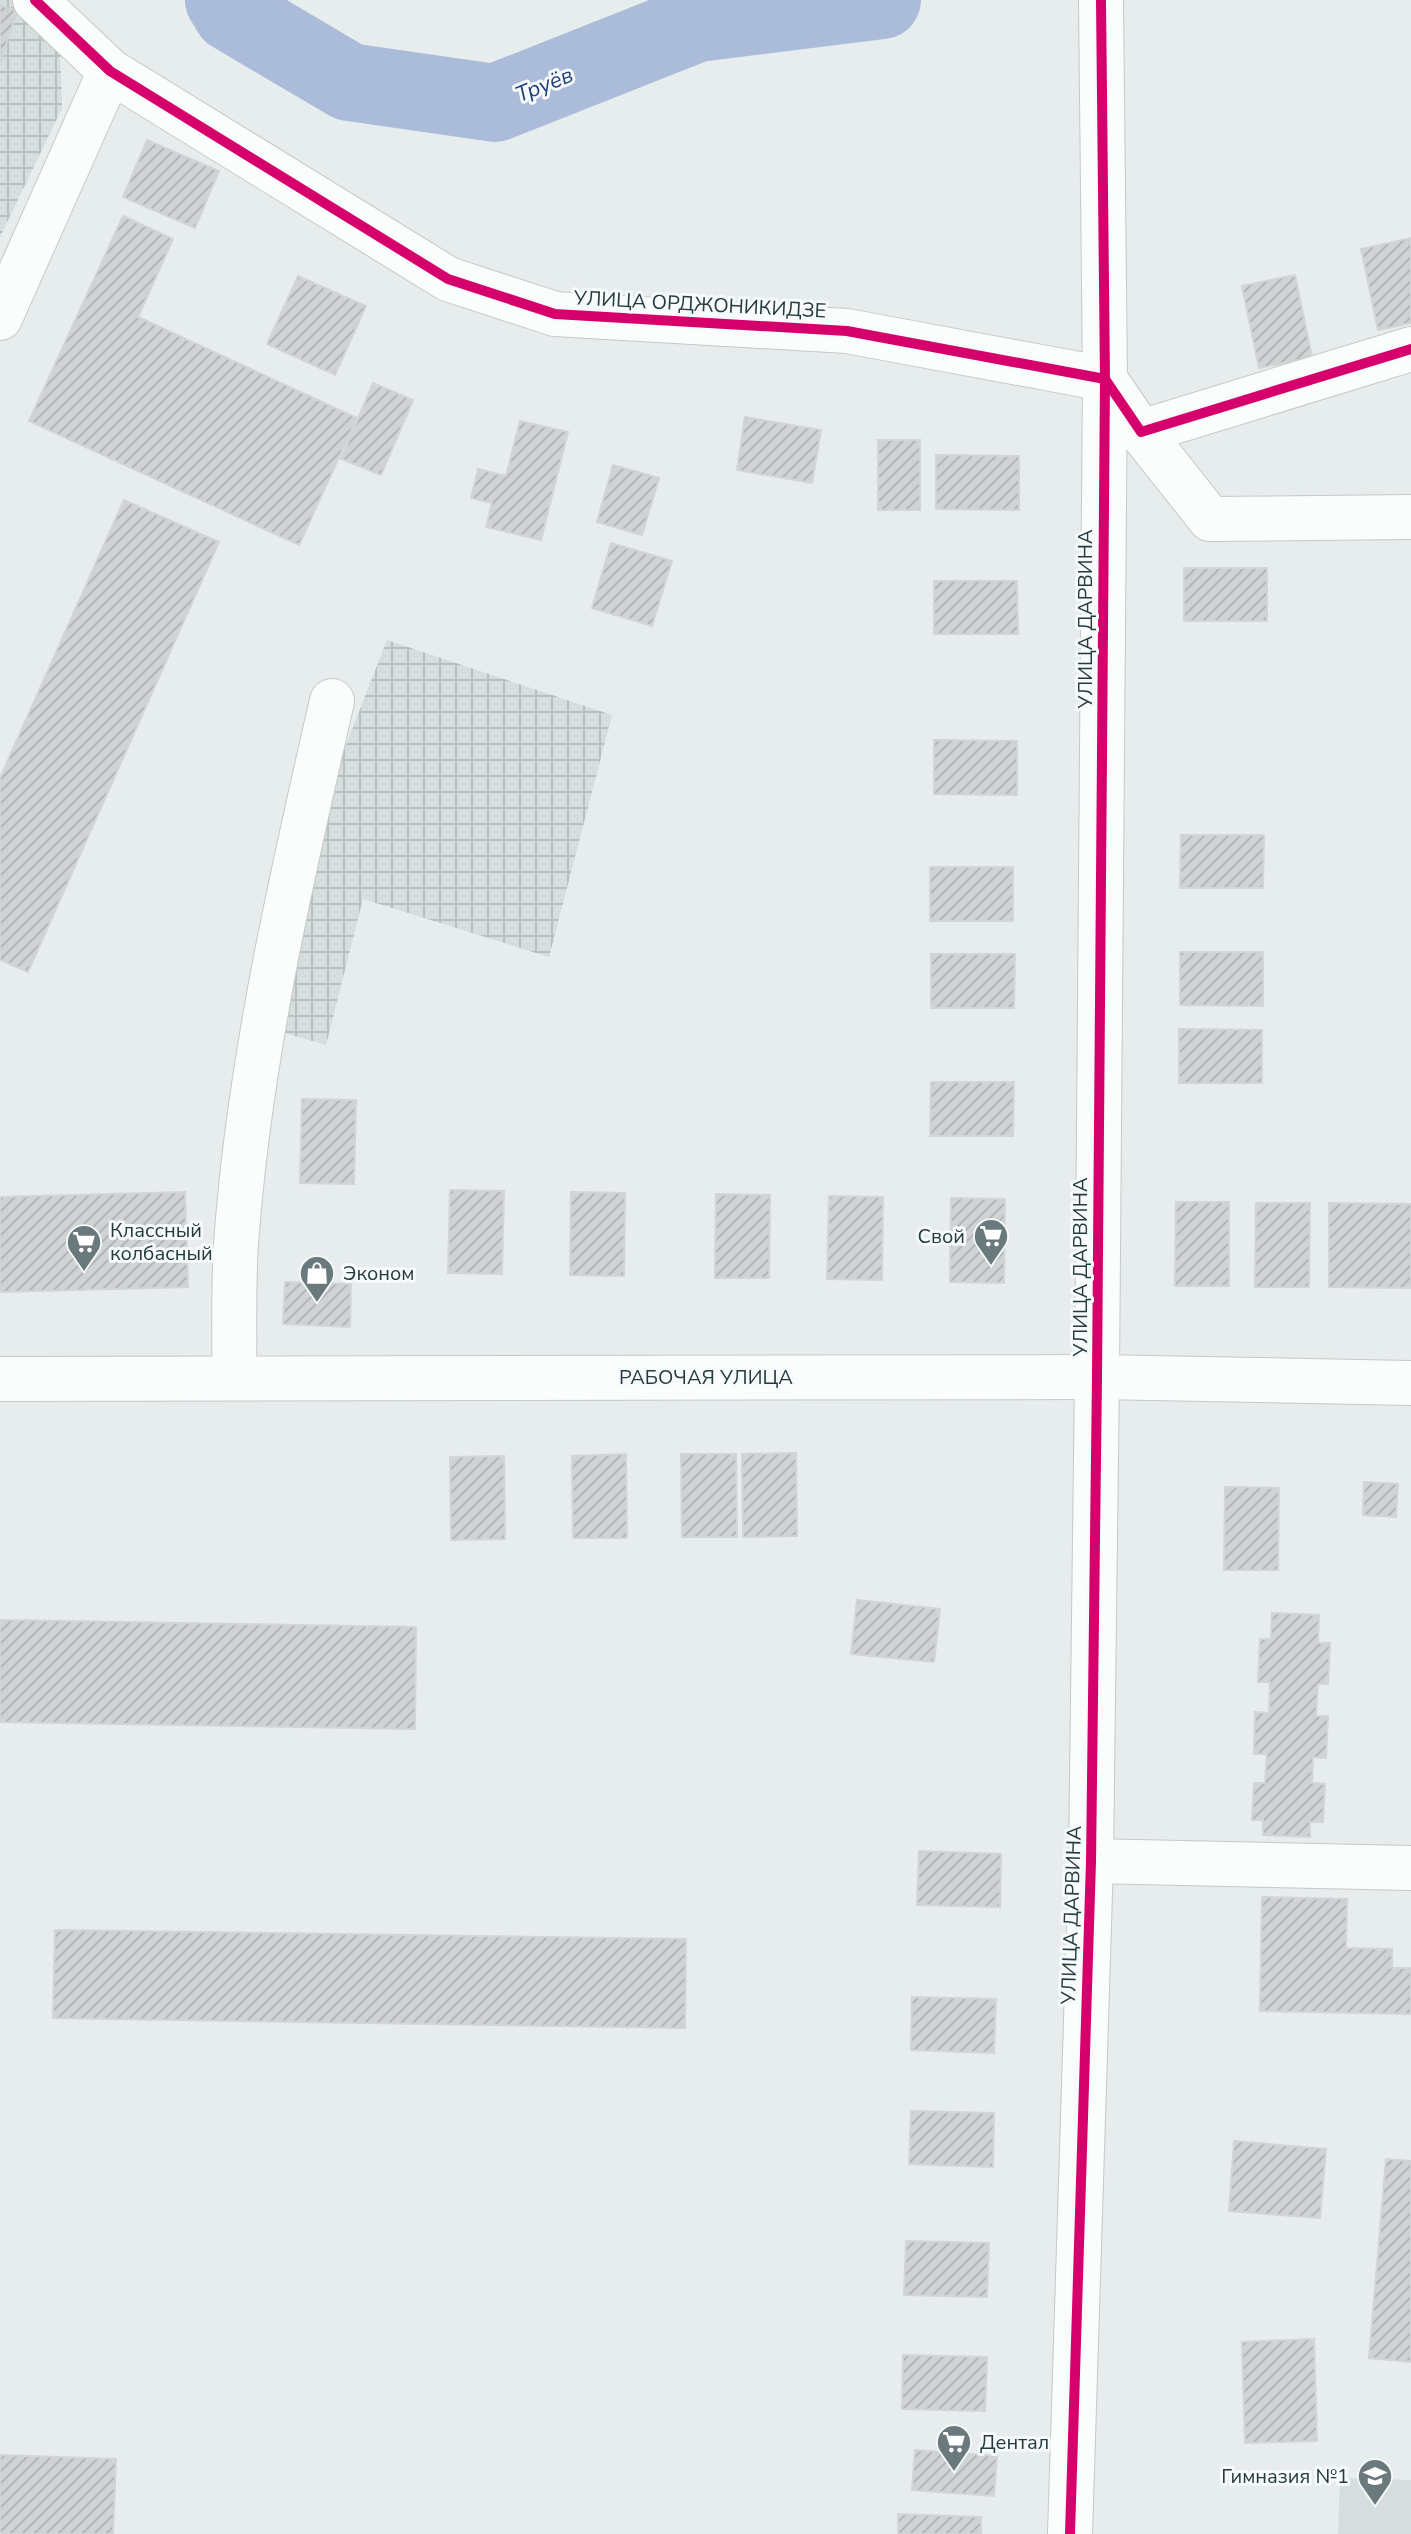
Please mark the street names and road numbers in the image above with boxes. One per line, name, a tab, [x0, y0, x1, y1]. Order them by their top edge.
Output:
street label: УЛИЦА ОРДЖОНИКИДЗЕ	[572, 284, 827, 325]
street label: УЛИЦА ДАРВИНА	[1072, 529, 1099, 709]
street label: УЛИЦА ДАРВИНА	[1067, 1177, 1094, 1357]
street label: РАБОЧАЯ УЛИЦА	[619, 1364, 793, 1391]
street label: УЛИЦА ДАРВИНА	[1055, 1825, 1088, 2006]

